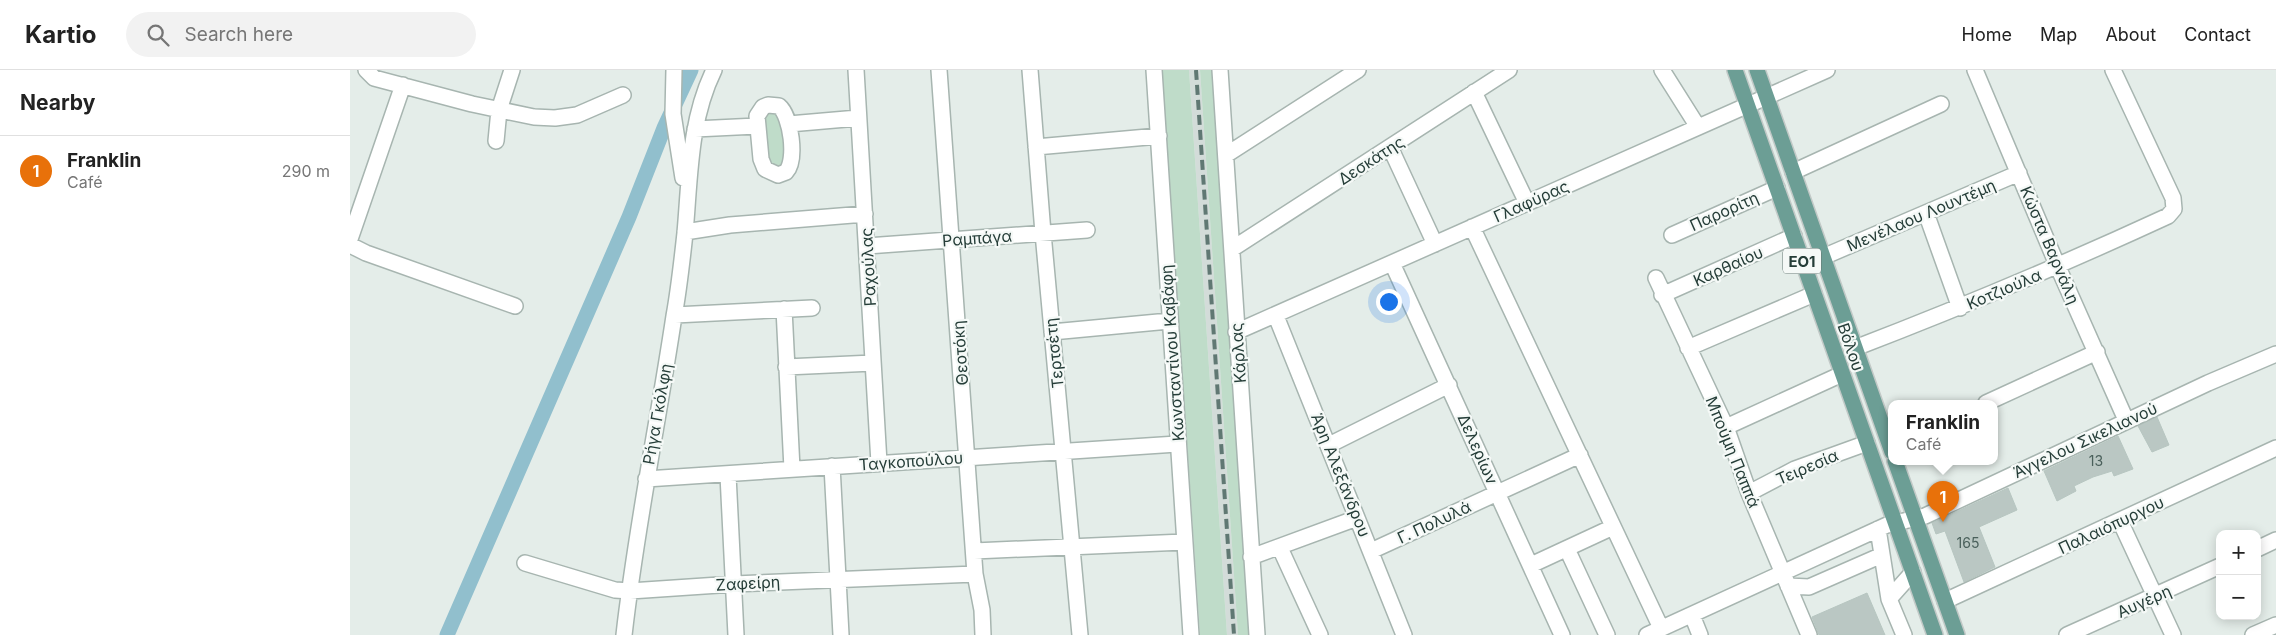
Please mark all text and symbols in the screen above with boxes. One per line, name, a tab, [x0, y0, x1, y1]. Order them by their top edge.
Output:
search box	[126, 12, 476, 57]
text: Kartio	[25, 20, 96, 49]
icon: search	[144, 21, 172, 49]
text: Search here	[184, 23, 293, 46]
text: Home	[1962, 24, 2012, 45]
text: Map	[2040, 24, 2077, 45]
text: About	[2105, 24, 2156, 45]
text: Contact	[2184, 24, 2251, 45]
text: Nearby	[20, 90, 95, 115]
street label: Δεσκάτης	[1334, 131, 1408, 189]
text: Franklin	[67, 149, 141, 172]
text: 1	[33, 161, 39, 181]
text: 290 m	[282, 161, 330, 181]
text: Café	[67, 172, 102, 192]
street label: Μενέλαου Λουντέμη	[1843, 175, 1999, 255]
street label: Γλαφύρας	[1490, 176, 1572, 226]
street label: Κώστα Βαρνάλη	[2016, 183, 2084, 307]
street label: Παρορίτη	[1686, 187, 1762, 235]
street label: Ραμπάγα	[941, 226, 1013, 250]
street label: Ραχούλας	[856, 227, 880, 307]
street label: Καρθαίου	[1690, 242, 1766, 290]
road number: ΕΟ1	[1783, 248, 1821, 274]
street label: Κωνσταντίνου Καβάφη	[1156, 264, 1188, 442]
street label: Κοτζιούλα	[1964, 264, 2044, 314]
your location	[1376, 289, 1402, 315]
street label: Τερτσέτη	[1040, 317, 1068, 389]
street label: Θεοτόκη	[948, 320, 972, 386]
street label: Βόλου	[1834, 320, 1868, 374]
street label: Κάρλας	[1226, 322, 1250, 384]
street label: Ρήγα Γκόλφη	[638, 362, 676, 466]
street label: Μπούμη Παππά	[1702, 393, 1764, 511]
street label: Άγγελου Σικελιανού	[2010, 398, 2160, 482]
popup	[1888, 400, 1998, 465]
street label: Άρη Αλεξάνδρου	[1307, 410, 1375, 540]
street label: Δελερίων	[1454, 411, 1502, 487]
text: Franklin	[1906, 411, 1980, 434]
text: Café	[1906, 434, 1941, 454]
street label: Τειρεσία	[1773, 445, 1841, 489]
street label: Ταγκοπούλου	[858, 447, 964, 475]
house number: 13	[2089, 452, 2103, 469]
pin: 1	[1927, 481, 1959, 522]
street label: Παλαιόπυργου	[2055, 492, 2167, 558]
street label: Γ. Πολυλά	[1394, 496, 1474, 548]
map controls	[2216, 530, 2261, 620]
button: +	[2216, 530, 2261, 575]
house number: 165	[1957, 534, 1979, 551]
street label: Ζαφείρη	[715, 571, 781, 595]
button: −	[2216, 575, 2261, 620]
street label: Αυγέρη	[2114, 580, 2174, 622]

